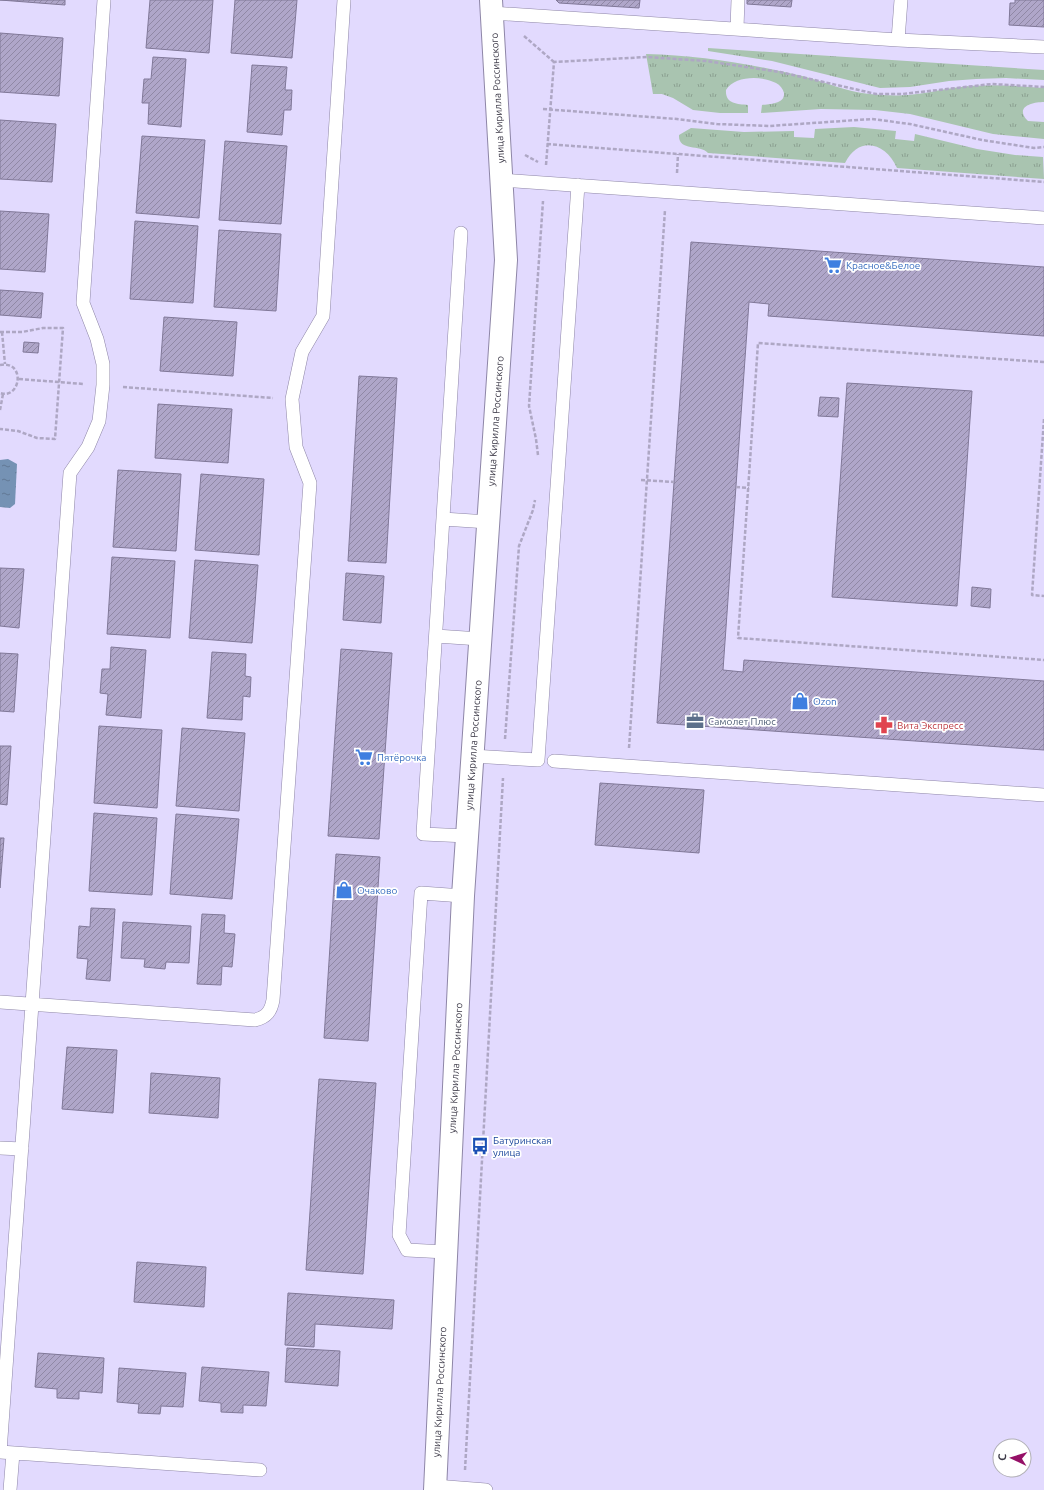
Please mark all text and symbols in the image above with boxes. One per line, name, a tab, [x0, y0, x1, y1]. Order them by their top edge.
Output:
street label: улица Кирилла Россинского	[489, 32, 506, 164]
supermarket icon: Красное&Белое	[823, 255, 843, 275]
place label: Красное&Белое	[846, 260, 920, 271]
street label: улица Кирилла Россинского	[485, 355, 506, 487]
street label: улица Кирилла Россинского	[463, 679, 484, 811]
shop icon: Ozon	[790, 691, 810, 711]
place label: Ozon	[813, 696, 837, 707]
office icon: Самолет Плюс	[685, 711, 705, 731]
pharmacy icon: Вита Экспресс	[874, 715, 894, 735]
place label: Самолет Плюс	[708, 716, 776, 727]
place label: Вита Экспресс	[897, 720, 964, 731]
supermarket icon: Пятёрочка	[354, 747, 374, 767]
place label: Пятёрочка	[377, 752, 426, 763]
shop icon: Очаково	[334, 880, 354, 900]
place label: Очаково	[357, 885, 397, 896]
street label: улица Кирилла Россинского	[447, 1002, 464, 1134]
place label: Батуринская улица	[493, 1135, 552, 1158]
bus stop icon: Батуринская улица	[470, 1136, 490, 1156]
street label: улица Кирилла Россинского	[431, 1326, 448, 1458]
north arrow	[992, 1438, 1032, 1478]
text: С	[996, 1453, 1008, 1461]

